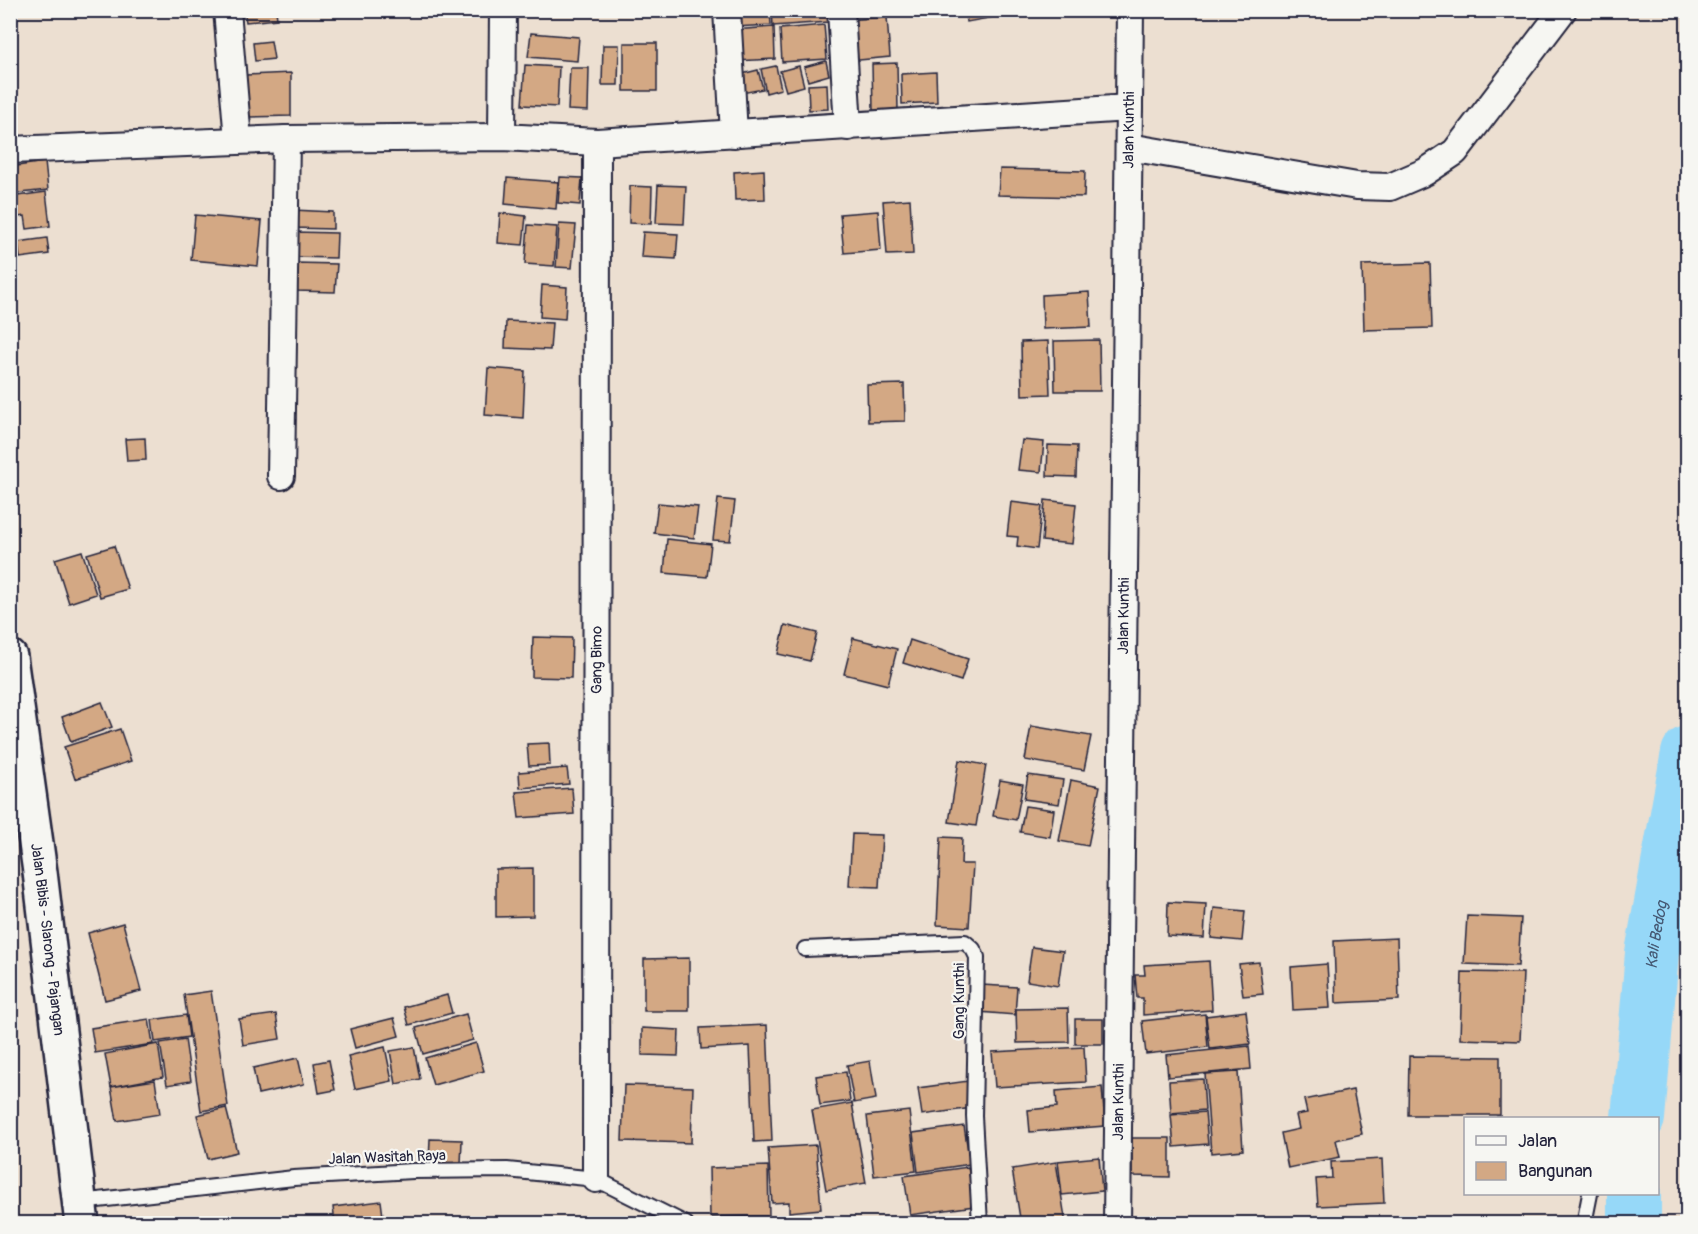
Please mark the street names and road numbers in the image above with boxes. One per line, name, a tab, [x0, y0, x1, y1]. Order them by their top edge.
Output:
street label: Jalan Kunthi	[1119, 91, 1139, 169]
street label: Jalan Kunthi	[1114, 577, 1134, 655]
street label: Gang Bimo	[587, 626, 607, 694]
street label: Jalan Bibis - Slarong - Pajangan	[26, 842, 68, 1037]
street label: Gang Kunthi	[950, 962, 969, 1039]
street label: Jalan Kunthi	[1109, 1063, 1129, 1141]
street label: Jalan Wasitah Raya	[328, 1146, 446, 1169]

